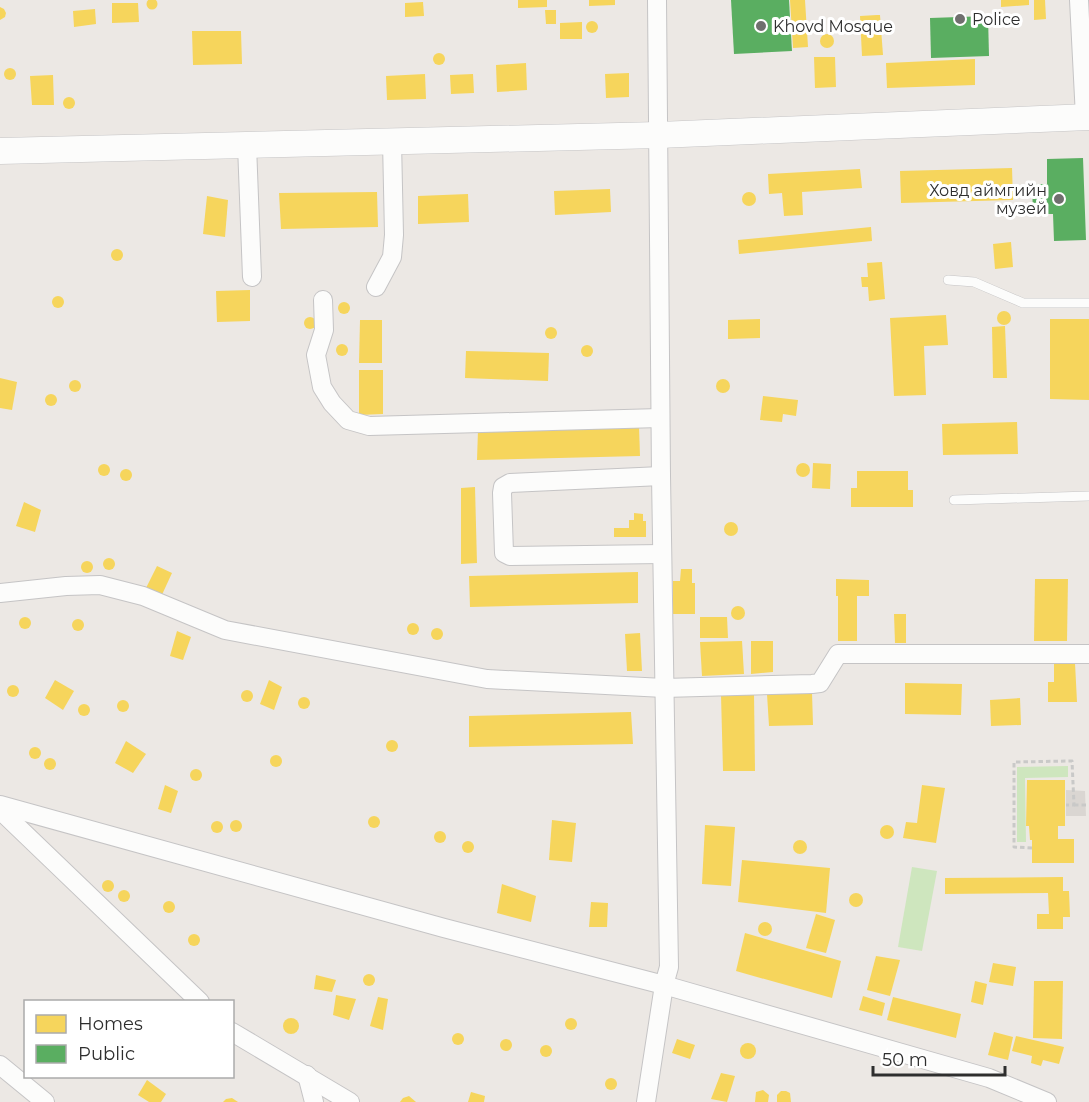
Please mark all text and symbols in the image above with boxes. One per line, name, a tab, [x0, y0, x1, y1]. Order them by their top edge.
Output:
place label: Police	[972, 10, 1020, 29]
marker: Police	[953, 12, 967, 26]
place label: Khovd Mosque	[773, 17, 893, 36]
marker: Khovd Mosque	[754, 19, 768, 33]
place label: Ховд аймгийн музей	[929, 181, 1047, 218]
marker: Ховд аймгийн музей	[1052, 192, 1066, 206]
legend	[24, 1000, 234, 1078]
text: Homes	[78, 1013, 143, 1035]
scale bar	[873, 1039, 1005, 1077]
text: Public	[78, 1043, 135, 1065]
text: 50 m	[882, 1049, 928, 1071]

